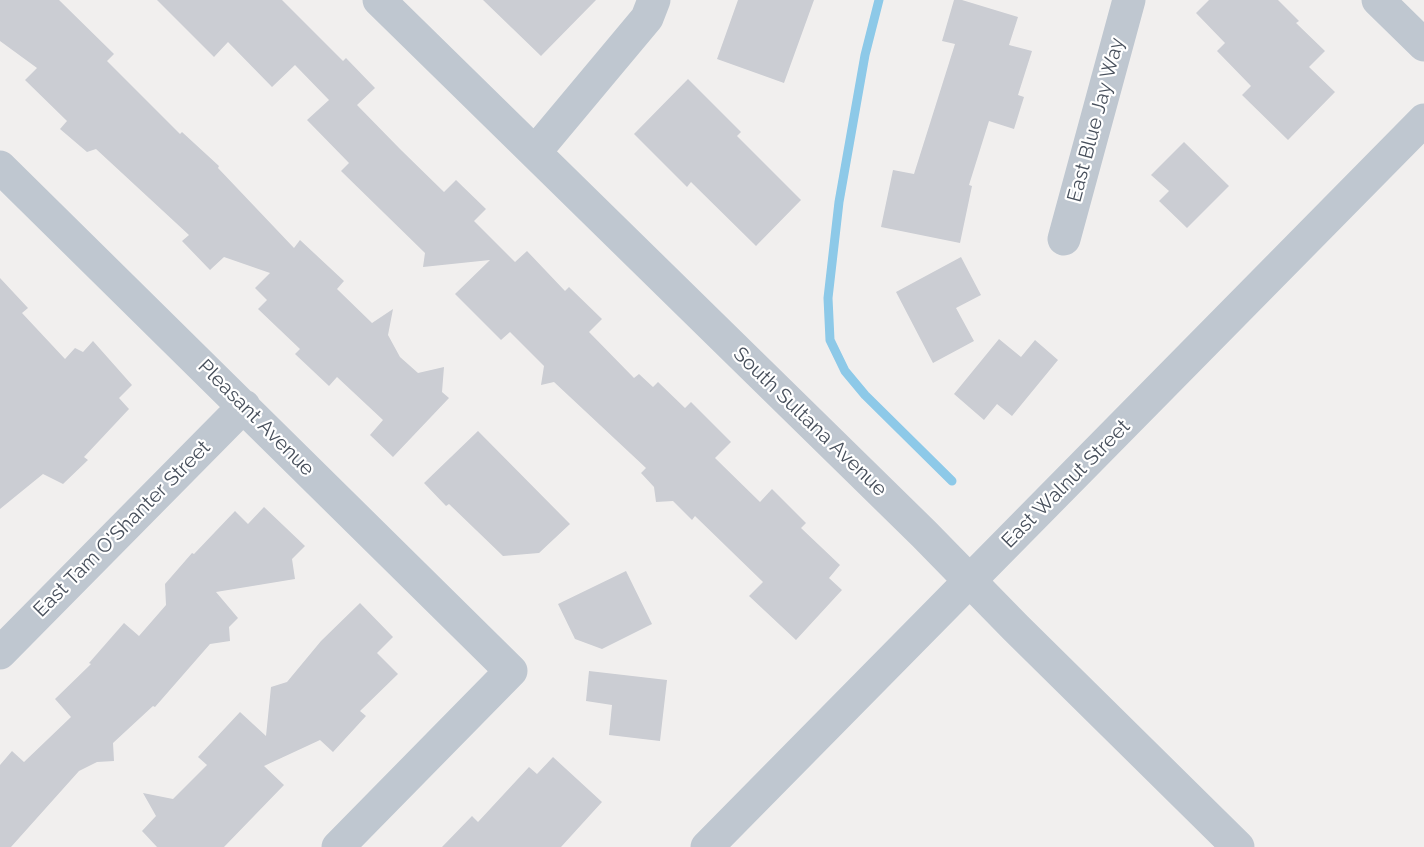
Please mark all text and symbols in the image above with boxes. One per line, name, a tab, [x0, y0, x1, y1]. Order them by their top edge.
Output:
street label: East Blue Jay Way	[1063, 35, 1129, 205]
street label: South Sultana Avenue	[728, 342, 892, 502]
street label: Pleasant Avenue	[193, 355, 319, 481]
street label: East Walnut Street	[997, 415, 1135, 553]
street label: East Tam O'Shanter Street	[29, 436, 215, 622]

